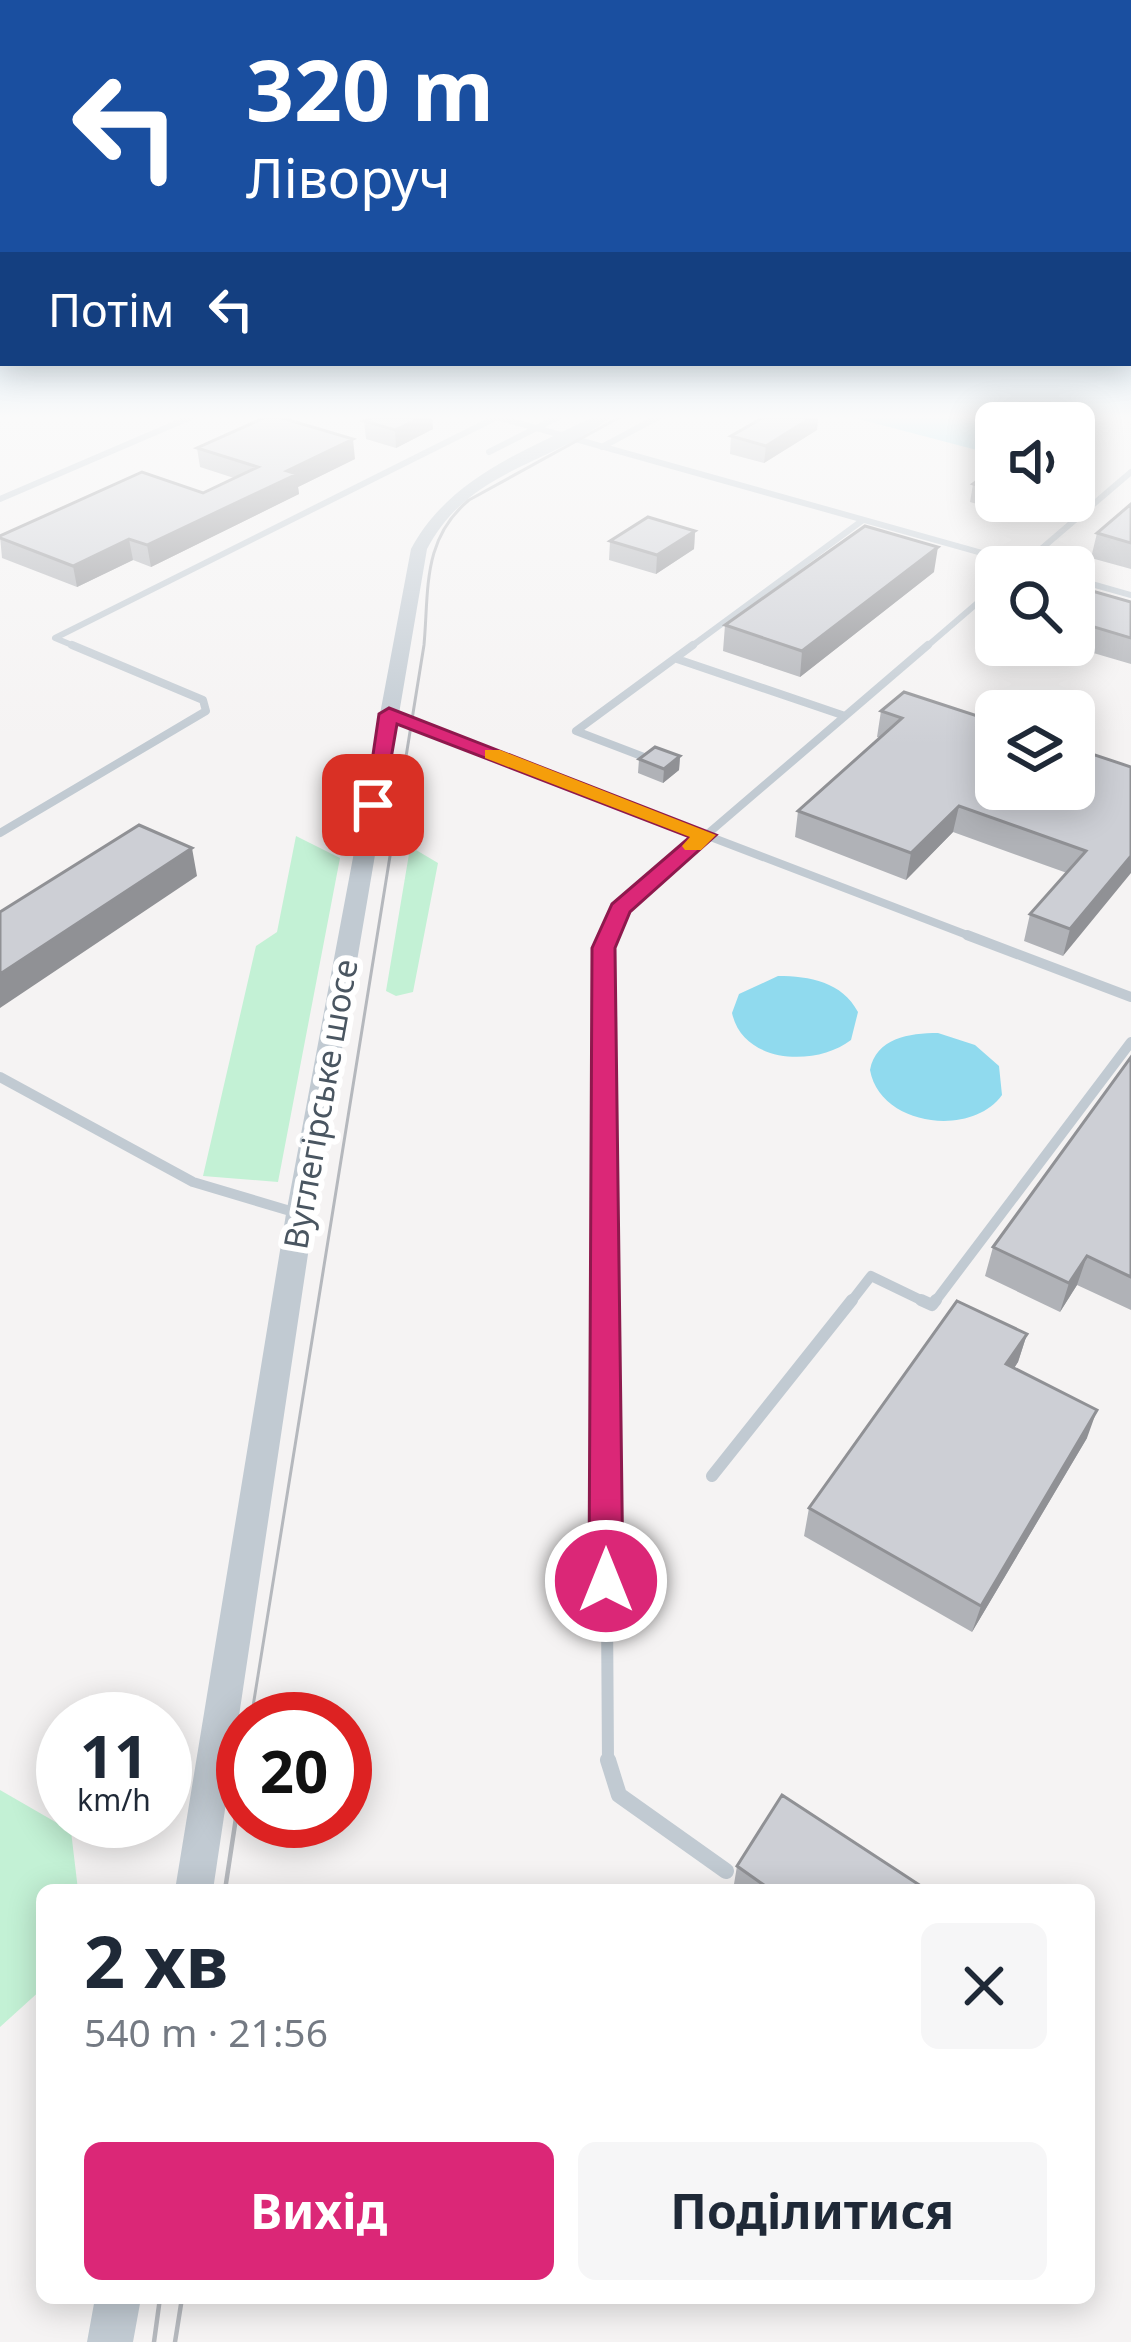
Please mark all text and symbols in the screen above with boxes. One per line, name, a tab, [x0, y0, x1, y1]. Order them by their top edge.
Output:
text: 320 m	[246, 31, 494, 146]
icon: left	[48, 48, 204, 204]
text: Ліворуч	[246, 140, 451, 214]
icon: left	[198, 276, 264, 342]
text: Потім	[48, 279, 174, 340]
map controls	[975, 402, 1095, 810]
button: sound	[975, 402, 1095, 522]
button: search	[975, 546, 1095, 666]
button: layers	[975, 690, 1095, 810]
pin	[322, 754, 424, 856]
icon: arrive	[340, 772, 406, 838]
street label: Вуглегірське шосе	[272, 956, 368, 1252]
position arrow	[543, 1518, 669, 1644]
speed limit sign: 20	[216, 1692, 372, 1848]
text: 11	[80, 1714, 148, 1796]
text: km/h	[77, 1779, 151, 1820]
text: 2 хв	[84, 1911, 228, 2009]
button: close	[921, 1923, 1047, 2049]
text: 540 m · 21:56	[84, 2005, 328, 2058]
button: Вихід	[84, 2142, 554, 2280]
button: Поділитися	[578, 2142, 1047, 2280]

